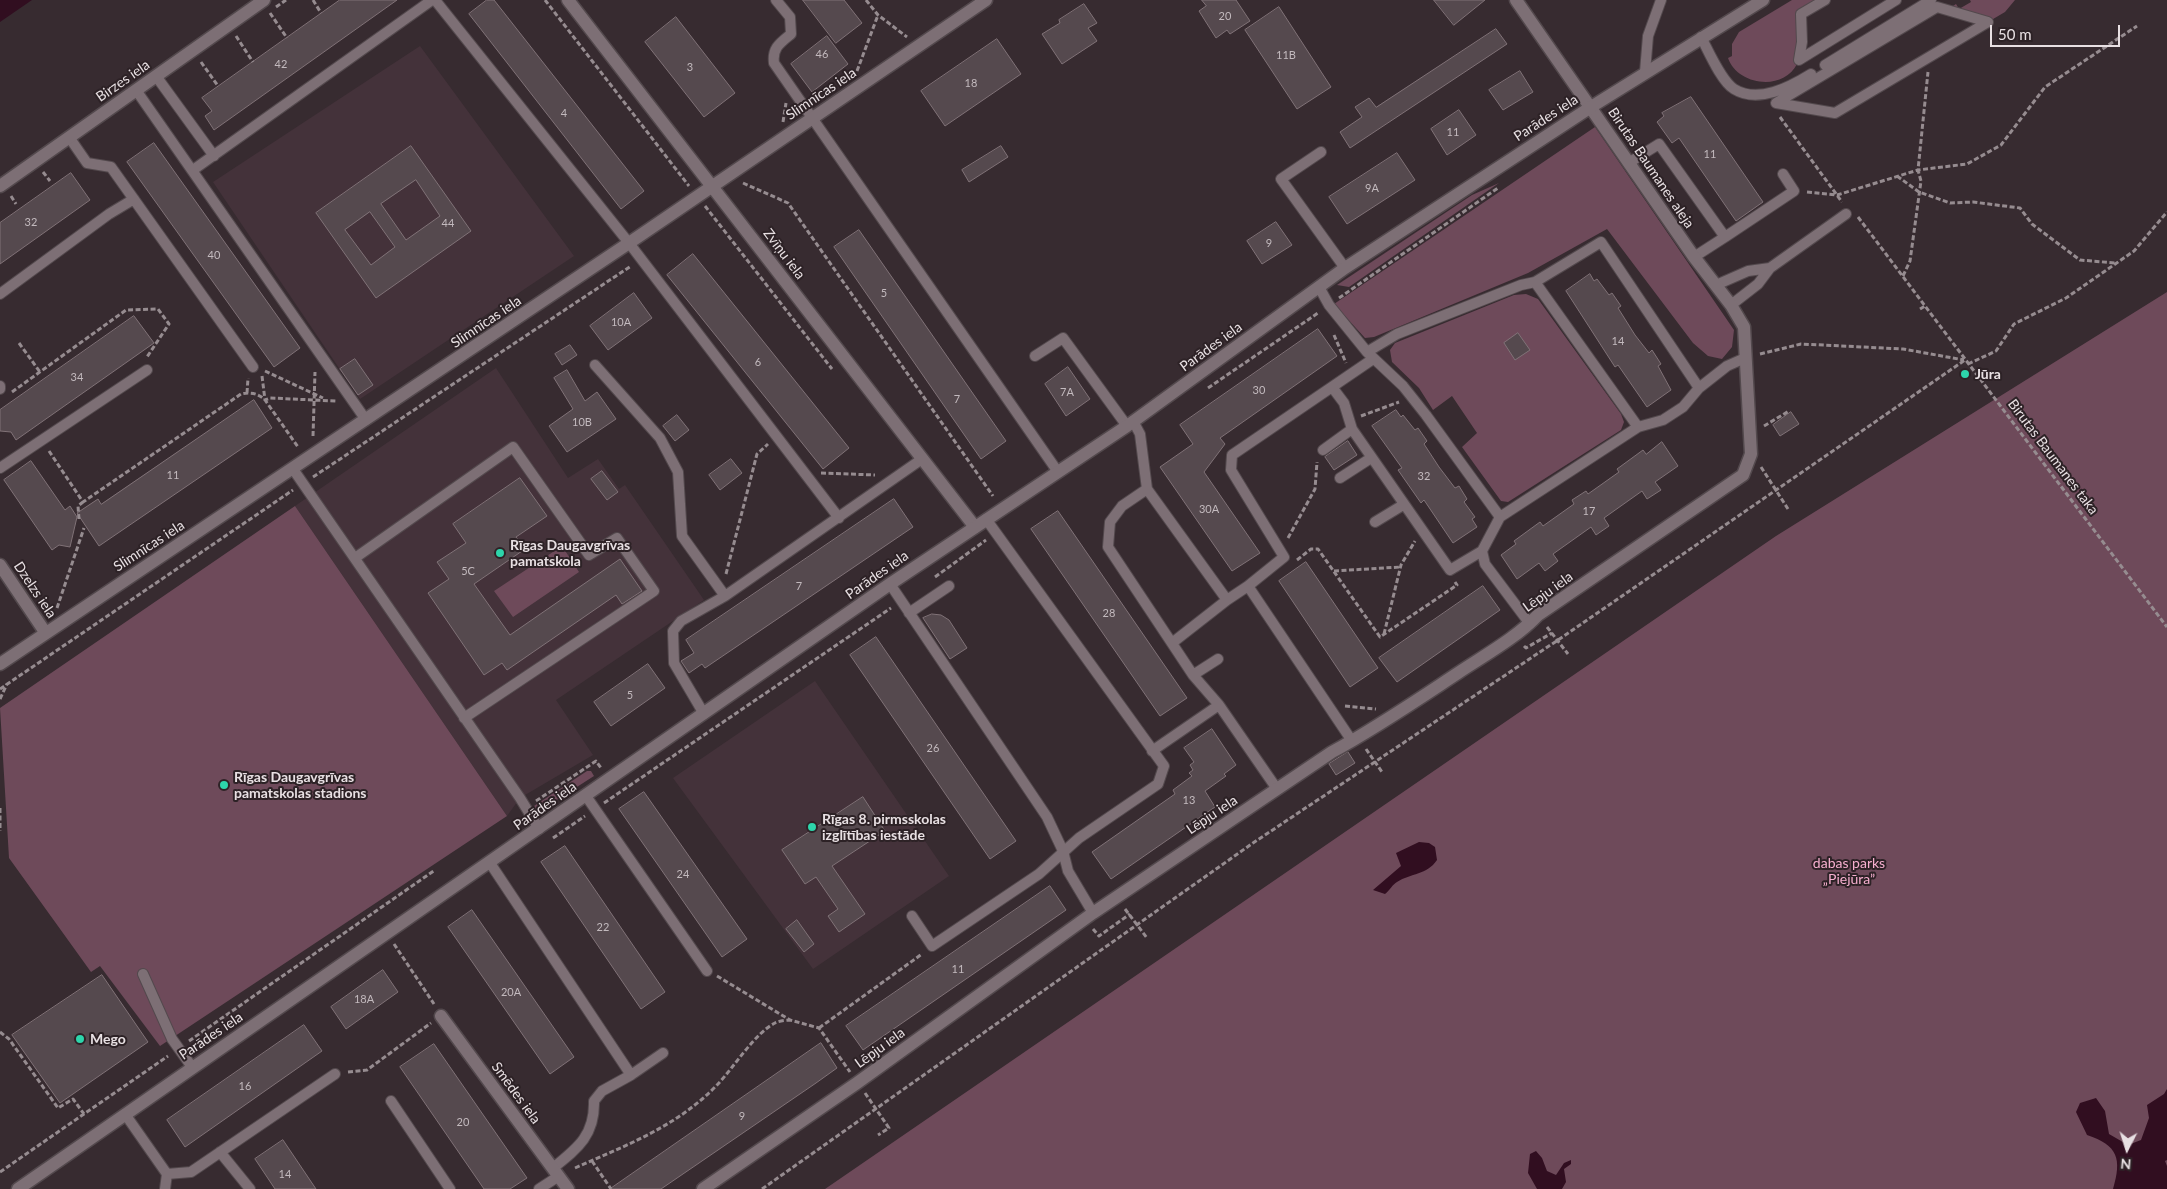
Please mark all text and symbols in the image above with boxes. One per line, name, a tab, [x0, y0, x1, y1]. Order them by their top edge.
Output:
house number: 20	[1219, 9, 1231, 23]
scale bar	[1992, 15, 2122, 47]
text: 50 m	[1998, 25, 2032, 43]
house number: 46	[816, 47, 828, 61]
house number: 11B	[1276, 48, 1296, 62]
street label: Birzes iela	[93, 56, 153, 106]
house number: 42	[275, 57, 287, 71]
house number: 3	[687, 60, 693, 74]
street label: Slimnīcas iela	[783, 64, 859, 124]
house number: 18	[965, 76, 977, 90]
street label: Parādes iela	[1511, 91, 1581, 145]
street label: Birutas Baumanes aleja	[1604, 105, 1698, 231]
house number: 4	[561, 106, 567, 120]
house number: 11	[1447, 125, 1459, 139]
house number: 11	[1704, 147, 1716, 161]
house number: 9A	[1365, 181, 1379, 195]
house number: 32	[25, 215, 37, 229]
house number: 44	[442, 216, 454, 230]
street label: Zvīņu iela	[760, 225, 808, 283]
house number: 9	[1266, 236, 1272, 250]
house number: 40	[208, 248, 220, 262]
house number: 5	[881, 286, 887, 300]
street label: Slimnīcas iela	[448, 292, 524, 352]
house number: 10A	[611, 315, 631, 329]
street label: Parādes iela	[1177, 319, 1245, 375]
house number: 14	[1612, 334, 1624, 348]
house number: 6	[755, 355, 761, 369]
place label: Jūra	[1975, 366, 2001, 382]
marker: Jūra	[1959, 368, 1971, 380]
house number: 34	[71, 370, 83, 384]
house number: 30	[1253, 383, 1265, 397]
house number: 7A	[1060, 385, 1074, 399]
house number: 7	[954, 392, 960, 406]
street label: Birutas Baumanes taka	[2004, 396, 2102, 518]
house number: 10B	[572, 415, 592, 429]
house number: 11	[167, 468, 179, 482]
house number: 32	[1418, 469, 1430, 483]
house number: 30A	[1199, 502, 1219, 516]
house number: 17	[1583, 504, 1595, 518]
street label: Slimnīcas iela	[110, 517, 188, 575]
place label: Rīgas Daugavgrīvas pamatskola	[510, 537, 630, 570]
marker: Rīgas Daugavgrīvas pamatskola	[494, 547, 506, 559]
street label: Parādes iela	[842, 547, 912, 603]
street label: Dzelzs iela	[10, 559, 60, 621]
house number: 5C	[461, 564, 475, 578]
street label: Lēpju iela	[1520, 568, 1576, 616]
house number: 7	[796, 579, 802, 593]
house number: 28	[1103, 606, 1115, 620]
house number: 5	[627, 688, 633, 702]
house number: 26	[927, 741, 939, 755]
place label: Rīgas Daugavgrīvas pamatskolas stadions	[234, 769, 367, 802]
street label: Parādes iela	[510, 778, 580, 834]
marker: Rīgas Daugavgrīvas pamatskolas stadions	[218, 779, 230, 791]
street label: Lēpju iela	[1183, 792, 1241, 838]
house number: 13	[1183, 793, 1195, 807]
place label: Rīgas 8. pirmsskolas izglītības iestāde	[822, 811, 946, 844]
marker: Rīgas 8. pirmsskolas izglītības iestāde	[806, 821, 818, 833]
park label: dabas parks „Piejūra”	[1813, 855, 1885, 888]
house number: 24	[677, 867, 689, 881]
house number: 22	[597, 920, 609, 934]
house number: 11	[952, 962, 964, 976]
house number: 20A	[501, 985, 521, 999]
house number: 18A	[354, 992, 374, 1006]
street label: Parādes iela	[176, 1009, 246, 1063]
street label: Lēpju iela	[852, 1024, 908, 1072]
place label: Mego	[90, 1031, 126, 1047]
marker: Mego	[74, 1033, 86, 1045]
street label: Smēdes iela	[488, 1059, 544, 1127]
house number: 16	[239, 1079, 251, 1093]
house number: 9	[739, 1109, 745, 1123]
house number: 20	[457, 1115, 469, 1129]
north arrow	[2102, 1124, 2152, 1174]
text: N	[2120, 1156, 2132, 1173]
house number: 14	[279, 1167, 291, 1181]

